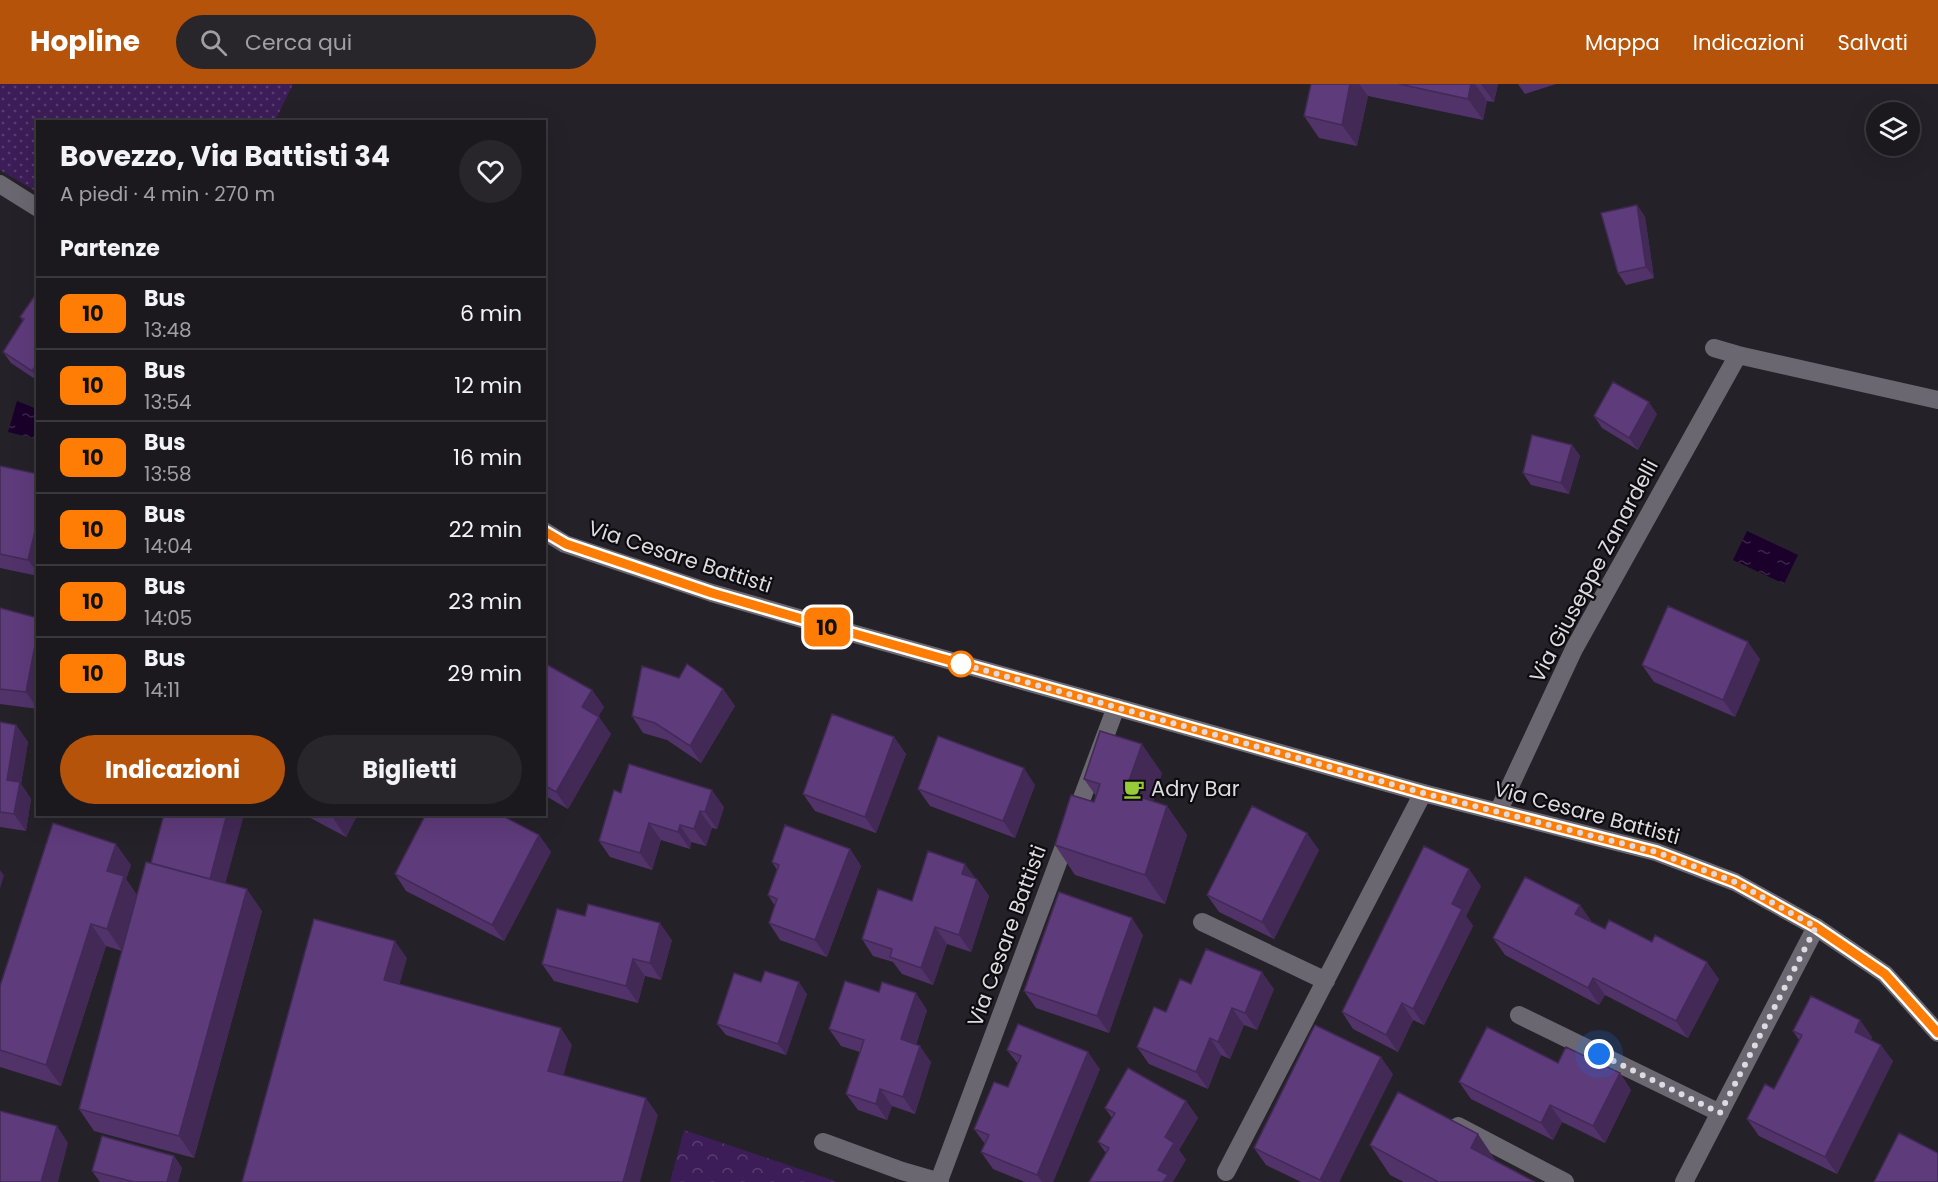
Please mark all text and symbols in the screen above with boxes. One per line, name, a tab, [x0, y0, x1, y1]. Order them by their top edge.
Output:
search box	[176, 15, 596, 69]
text: Hopline	[30, 22, 140, 61]
icon: search	[197, 26, 230, 59]
text: Cerca qui	[245, 27, 352, 58]
text: Mappa	[1585, 28, 1660, 57]
text: Indicazioni	[1693, 28, 1805, 57]
text: Salvati	[1838, 28, 1908, 57]
map controls	[1866, 102, 1920, 156]
button: layers	[1866, 102, 1920, 156]
text: Bovezzo, Via Battisti 34	[60, 137, 390, 176]
button: heart	[459, 140, 522, 203]
text: A piedi · 4 min · 270 m	[60, 180, 275, 208]
text: Partenze	[60, 233, 160, 264]
text: Bus	[144, 283, 186, 314]
text: 6 min	[460, 298, 522, 329]
text: 10	[82, 299, 104, 328]
text: 13:48	[144, 316, 192, 344]
text: Bus	[144, 355, 186, 386]
text: 12 min	[454, 370, 522, 401]
text: 10	[82, 371, 104, 400]
text: 13:54	[144, 388, 192, 416]
text: Bus	[144, 427, 186, 458]
text: 16 min	[453, 442, 522, 473]
text: 10	[82, 443, 104, 472]
street label: Via Giuseppe Zanardelli	[1522, 454, 1665, 687]
text: 13:58	[144, 460, 192, 488]
text: Bus	[144, 499, 186, 530]
street label: Via Cesare Battisti	[585, 513, 776, 600]
text: 22 min	[449, 514, 522, 545]
text: 10	[82, 515, 104, 544]
text: 14:04	[144, 532, 192, 560]
text: Bus	[144, 571, 186, 602]
text: 23 min	[448, 586, 522, 617]
text: 10	[82, 587, 104, 616]
text: 14:05	[144, 604, 192, 632]
line badge: 10	[800, 608, 854, 646]
text: 10	[816, 613, 838, 642]
text: Bus	[144, 643, 186, 674]
unlabelled marker	[948, 651, 974, 677]
text: 29 min	[447, 658, 522, 689]
text: 10	[82, 659, 104, 688]
text: 14:11	[144, 676, 180, 704]
button: Indicazioni	[60, 735, 285, 804]
button: Biglietti	[297, 735, 522, 804]
place label: Adry Bar	[1151, 774, 1240, 803]
street label: Via Cesare Battisti	[1491, 774, 1683, 851]
cafe icon: Adry Bar	[1122, 777, 1146, 801]
street label: Via Cesare Battisti	[960, 841, 1053, 1031]
your location	[1584, 1039, 1614, 1069]

